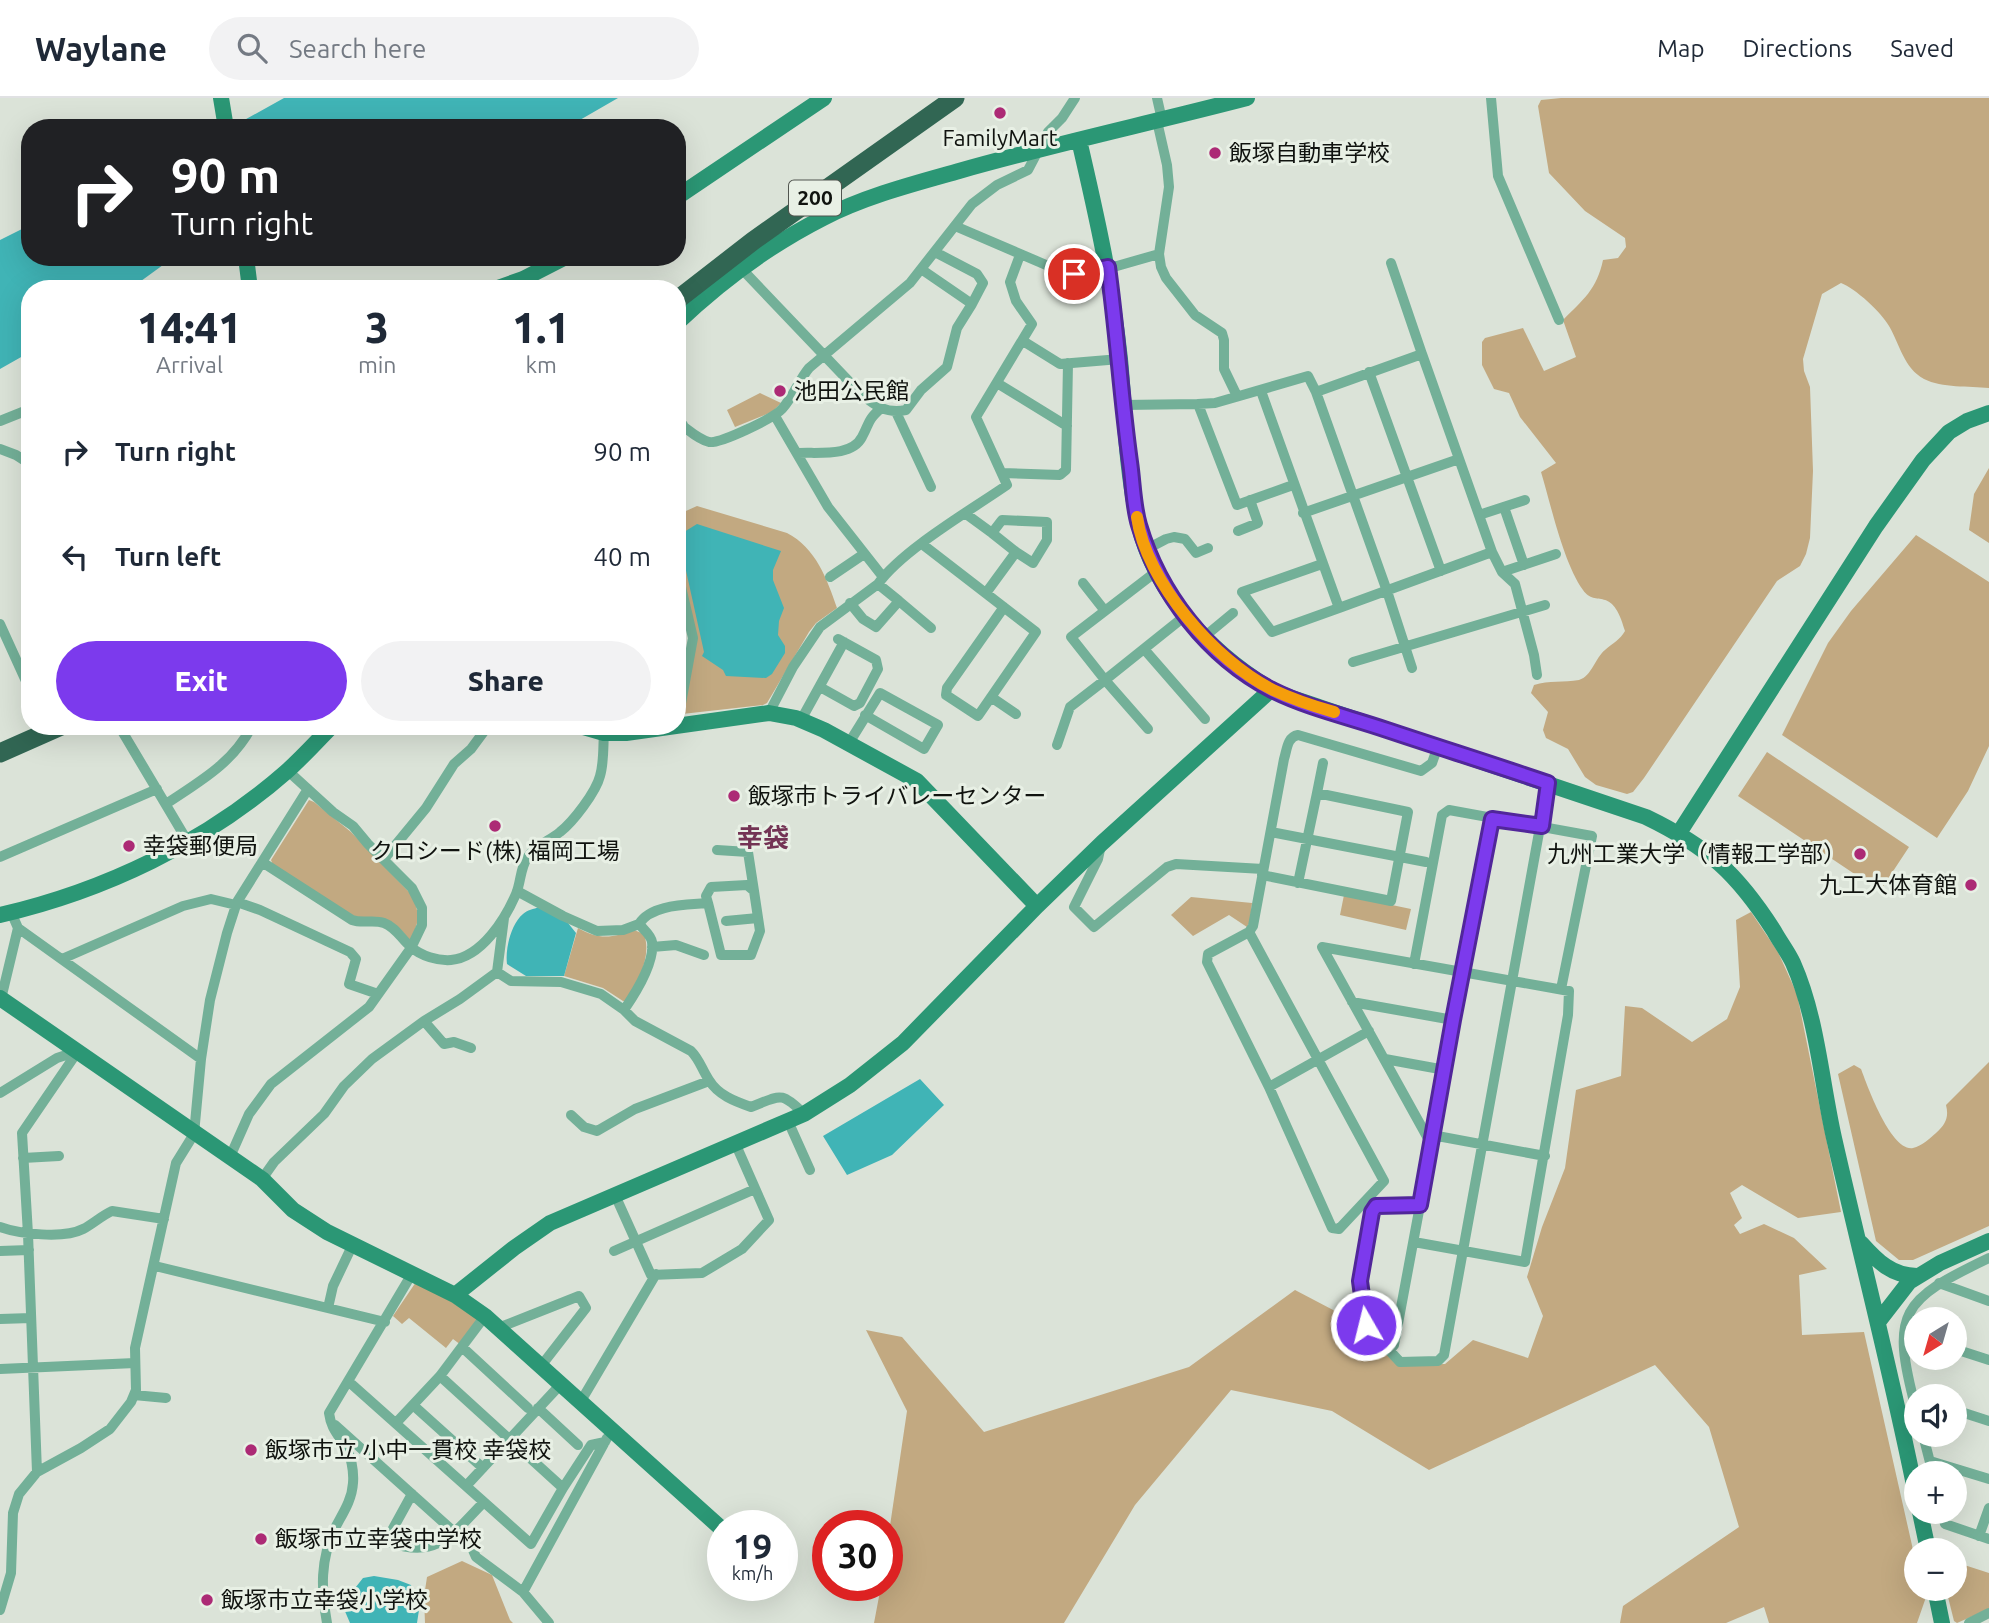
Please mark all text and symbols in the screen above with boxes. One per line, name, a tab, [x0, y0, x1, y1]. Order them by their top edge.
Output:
search box	[209, 17, 699, 80]
icon: search	[233, 29, 271, 67]
text: Waylane	[35, 30, 167, 67]
text: Search here	[289, 34, 426, 63]
text: Map	[1657, 35, 1704, 62]
text: Directions	[1742, 35, 1852, 62]
text: Saved	[1890, 35, 1954, 62]
marker: FamilyMart	[992, 105, 1008, 121]
place label: FamilyMart	[942, 125, 1058, 150]
place label: 飯塚自動車学校	[1229, 140, 1390, 165]
marker: 飯塚自動車学校	[1207, 145, 1223, 161]
icon: right	[56, 147, 147, 238]
text: 90 m	[171, 147, 280, 202]
road number: 200	[789, 180, 841, 216]
text: Turn right	[171, 205, 313, 241]
pin	[1044, 244, 1104, 304]
icon: arrive	[1055, 255, 1093, 293]
text: 14:41	[137, 304, 242, 351]
text: 3	[365, 304, 389, 351]
text: 1.1	[512, 304, 570, 351]
text: Arrival	[156, 352, 223, 377]
text: min	[358, 352, 396, 377]
text: km	[525, 352, 557, 377]
place label: 池田公民館	[794, 378, 909, 403]
marker: 池田公民館	[772, 383, 788, 399]
icon: right	[56, 433, 94, 471]
text: Turn right	[115, 437, 236, 466]
text: 90 m	[593, 437, 651, 466]
icon: left	[56, 538, 94, 576]
text: Turn left	[115, 542, 221, 571]
text: 40 m	[593, 542, 651, 571]
button: Exit	[56, 641, 347, 721]
button: Share	[361, 641, 651, 721]
place label: 飯塚市トライバレーセンター	[748, 783, 1047, 808]
marker: 飯塚市トライバレーセンター	[726, 788, 742, 804]
marker: クロシード(株) 福岡工場	[487, 818, 503, 834]
district label: 幸袋	[737, 823, 789, 852]
place label: 幸袋郵便局	[143, 833, 258, 858]
marker: 幸袋郵便局	[121, 838, 137, 854]
place label: クロシード(株) 福岡工場	[370, 838, 620, 864]
place label: 九州工業大学（情報工学部）	[1547, 841, 1846, 866]
marker: 九州工業大学（情報工学部）	[1852, 846, 1868, 862]
place label: 九工大体育館	[1819, 872, 1957, 897]
marker: 九工大体育館	[1963, 877, 1979, 893]
position arrow	[1329, 1288, 1403, 1362]
north arrow	[1904, 1307, 1967, 1370]
map controls	[1904, 1307, 1967, 1601]
button: sound	[1904, 1384, 1967, 1447]
place label: 飯塚市立 小中一貫校 幸袋校	[265, 1437, 552, 1462]
marker: 飯塚市立 小中一貫校 幸袋校	[243, 1442, 259, 1458]
button: +	[1904, 1461, 1967, 1524]
speed limit sign: 30	[812, 1510, 903, 1601]
place label: 飯塚市立幸袋中学校	[275, 1526, 482, 1551]
text: 19	[733, 1526, 772, 1566]
marker: 飯塚市立幸袋中学校	[253, 1531, 269, 1547]
button: −	[1904, 1538, 1967, 1601]
text: km/h	[732, 1563, 773, 1583]
place label: 飯塚市立幸袋小学校	[221, 1587, 428, 1612]
marker: 飯塚市立幸袋小学校	[199, 1592, 215, 1608]

